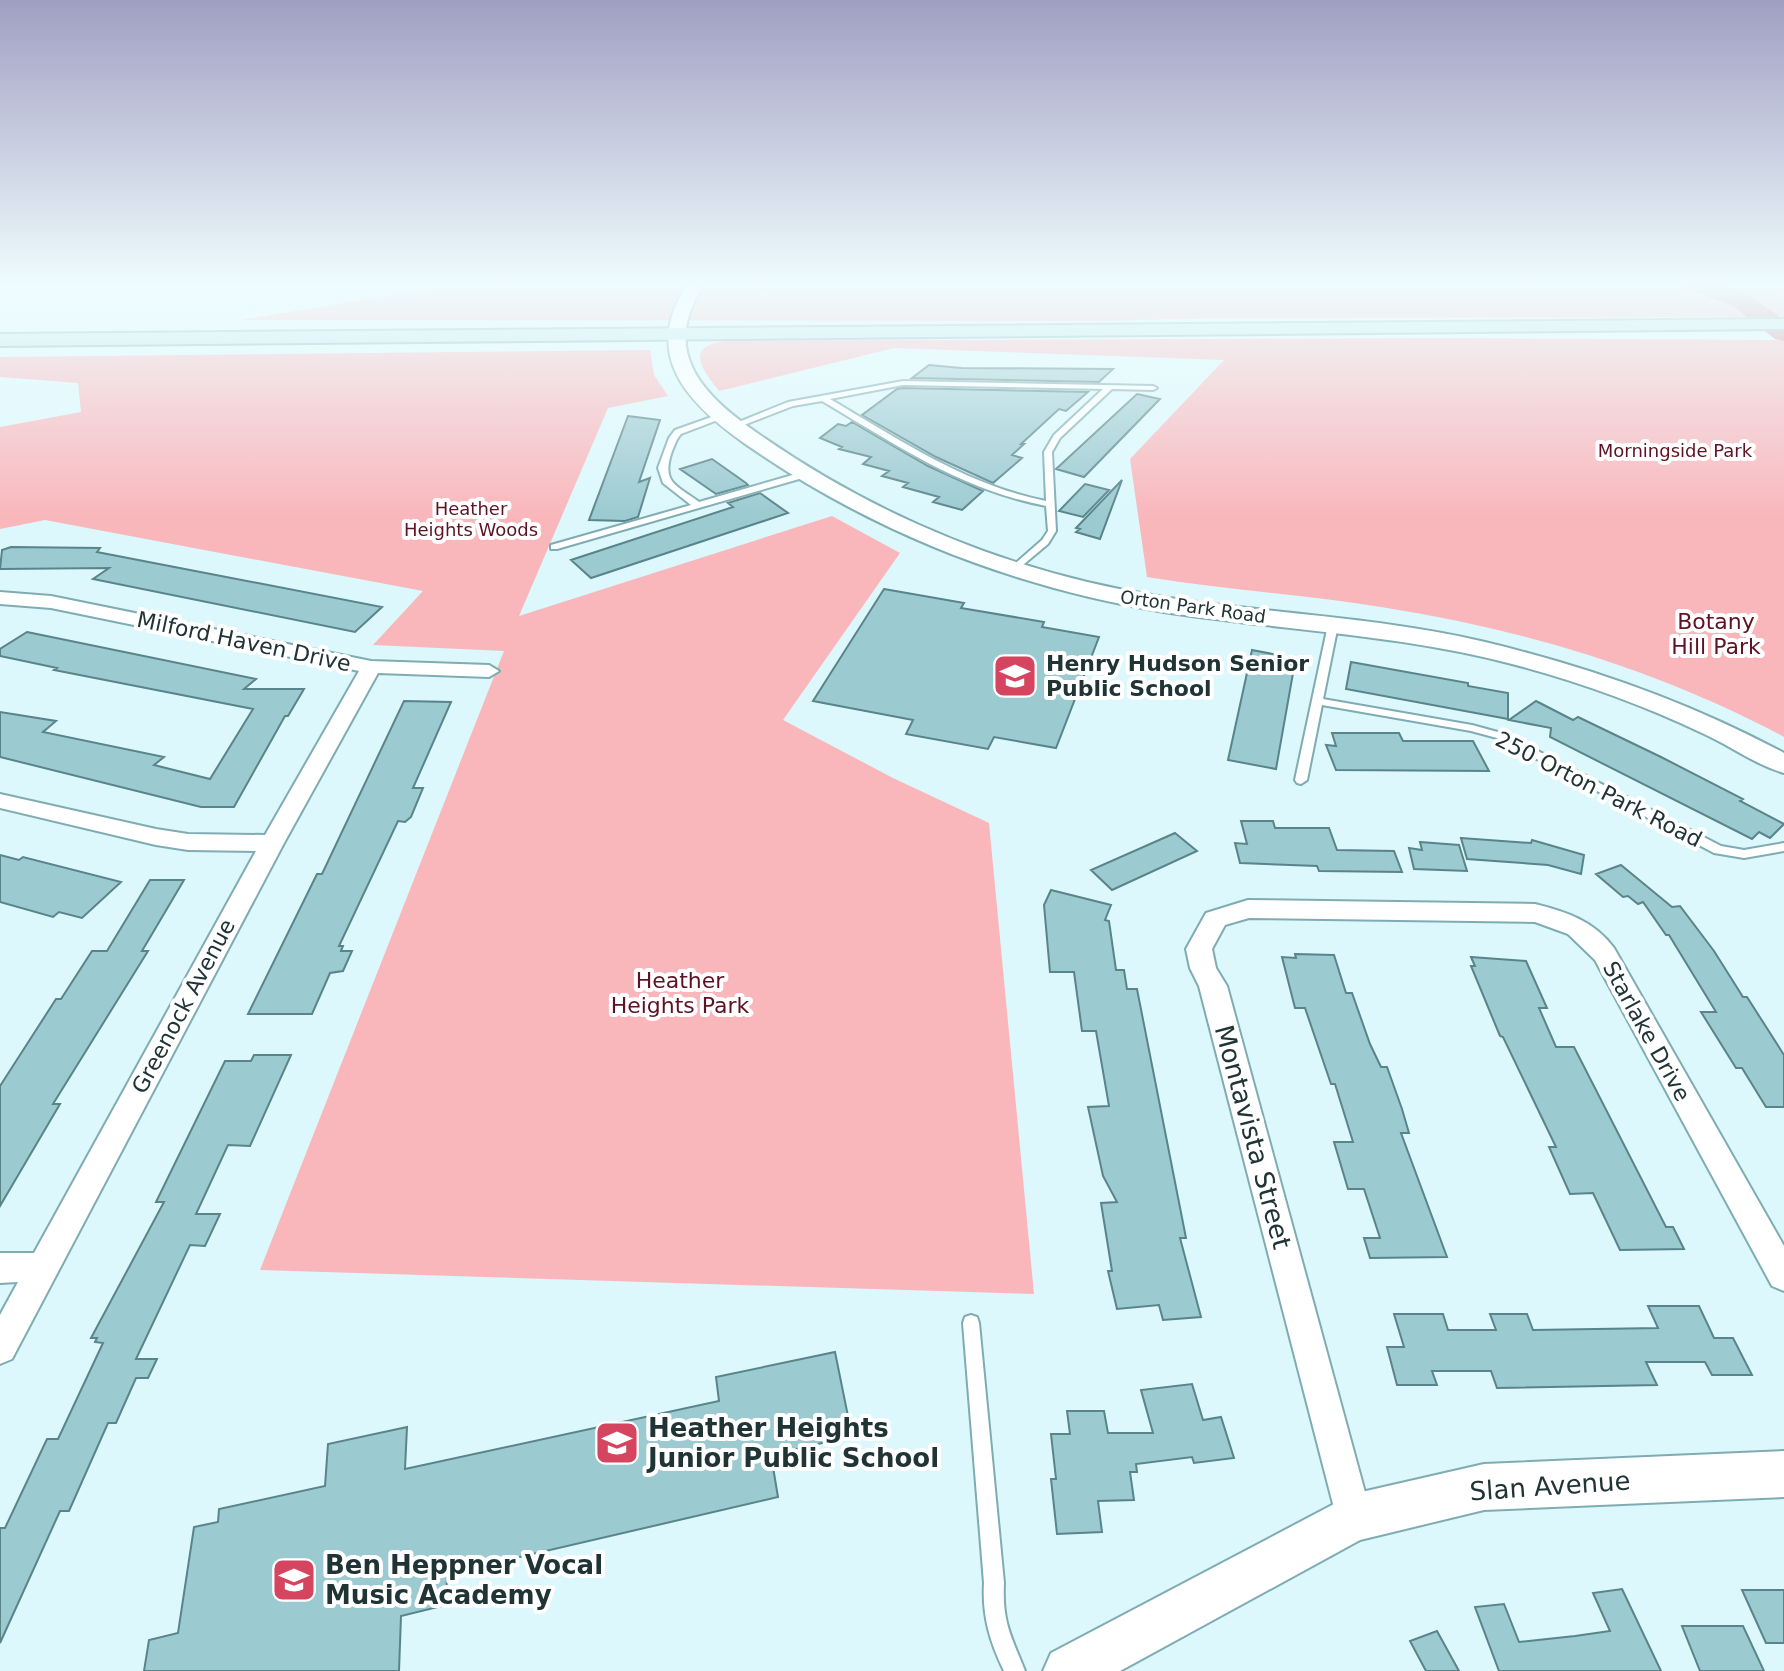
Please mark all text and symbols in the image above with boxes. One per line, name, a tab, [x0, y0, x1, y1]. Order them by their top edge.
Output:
park label: Morningside Park	[1598, 440, 1753, 461]
park label: Heather Heights Woods	[404, 498, 538, 540]
street label: Orton Park Road	[1119, 586, 1267, 627]
street label: Milford Haven Drive	[135, 607, 353, 676]
park label: Botany Hill Park	[1671, 609, 1761, 659]
place label: Henry Hudson Senior Public School	[1046, 651, 1309, 701]
school or university icon: Henry Hudson Senior Public School	[991, 652, 1039, 700]
street label: 250 Orton Park Road	[1491, 727, 1706, 852]
street label: Greenock Avenue	[127, 915, 240, 1098]
street label: Starlake Drive	[1598, 957, 1695, 1105]
park label: Heather Heights Park	[611, 968, 750, 1018]
street label: Montavista Street	[1209, 1022, 1297, 1252]
place label: Heather Heights Junior Public School	[646, 1413, 939, 1473]
school or university icon: Heather Heights Junior Public School	[593, 1419, 641, 1467]
street label: Slan Avenue	[1469, 1465, 1631, 1507]
place label: Ben Heppner Vocal Music Academy	[325, 1550, 603, 1610]
school or university icon: Ben Heppner Vocal Music Academy	[270, 1556, 318, 1604]

